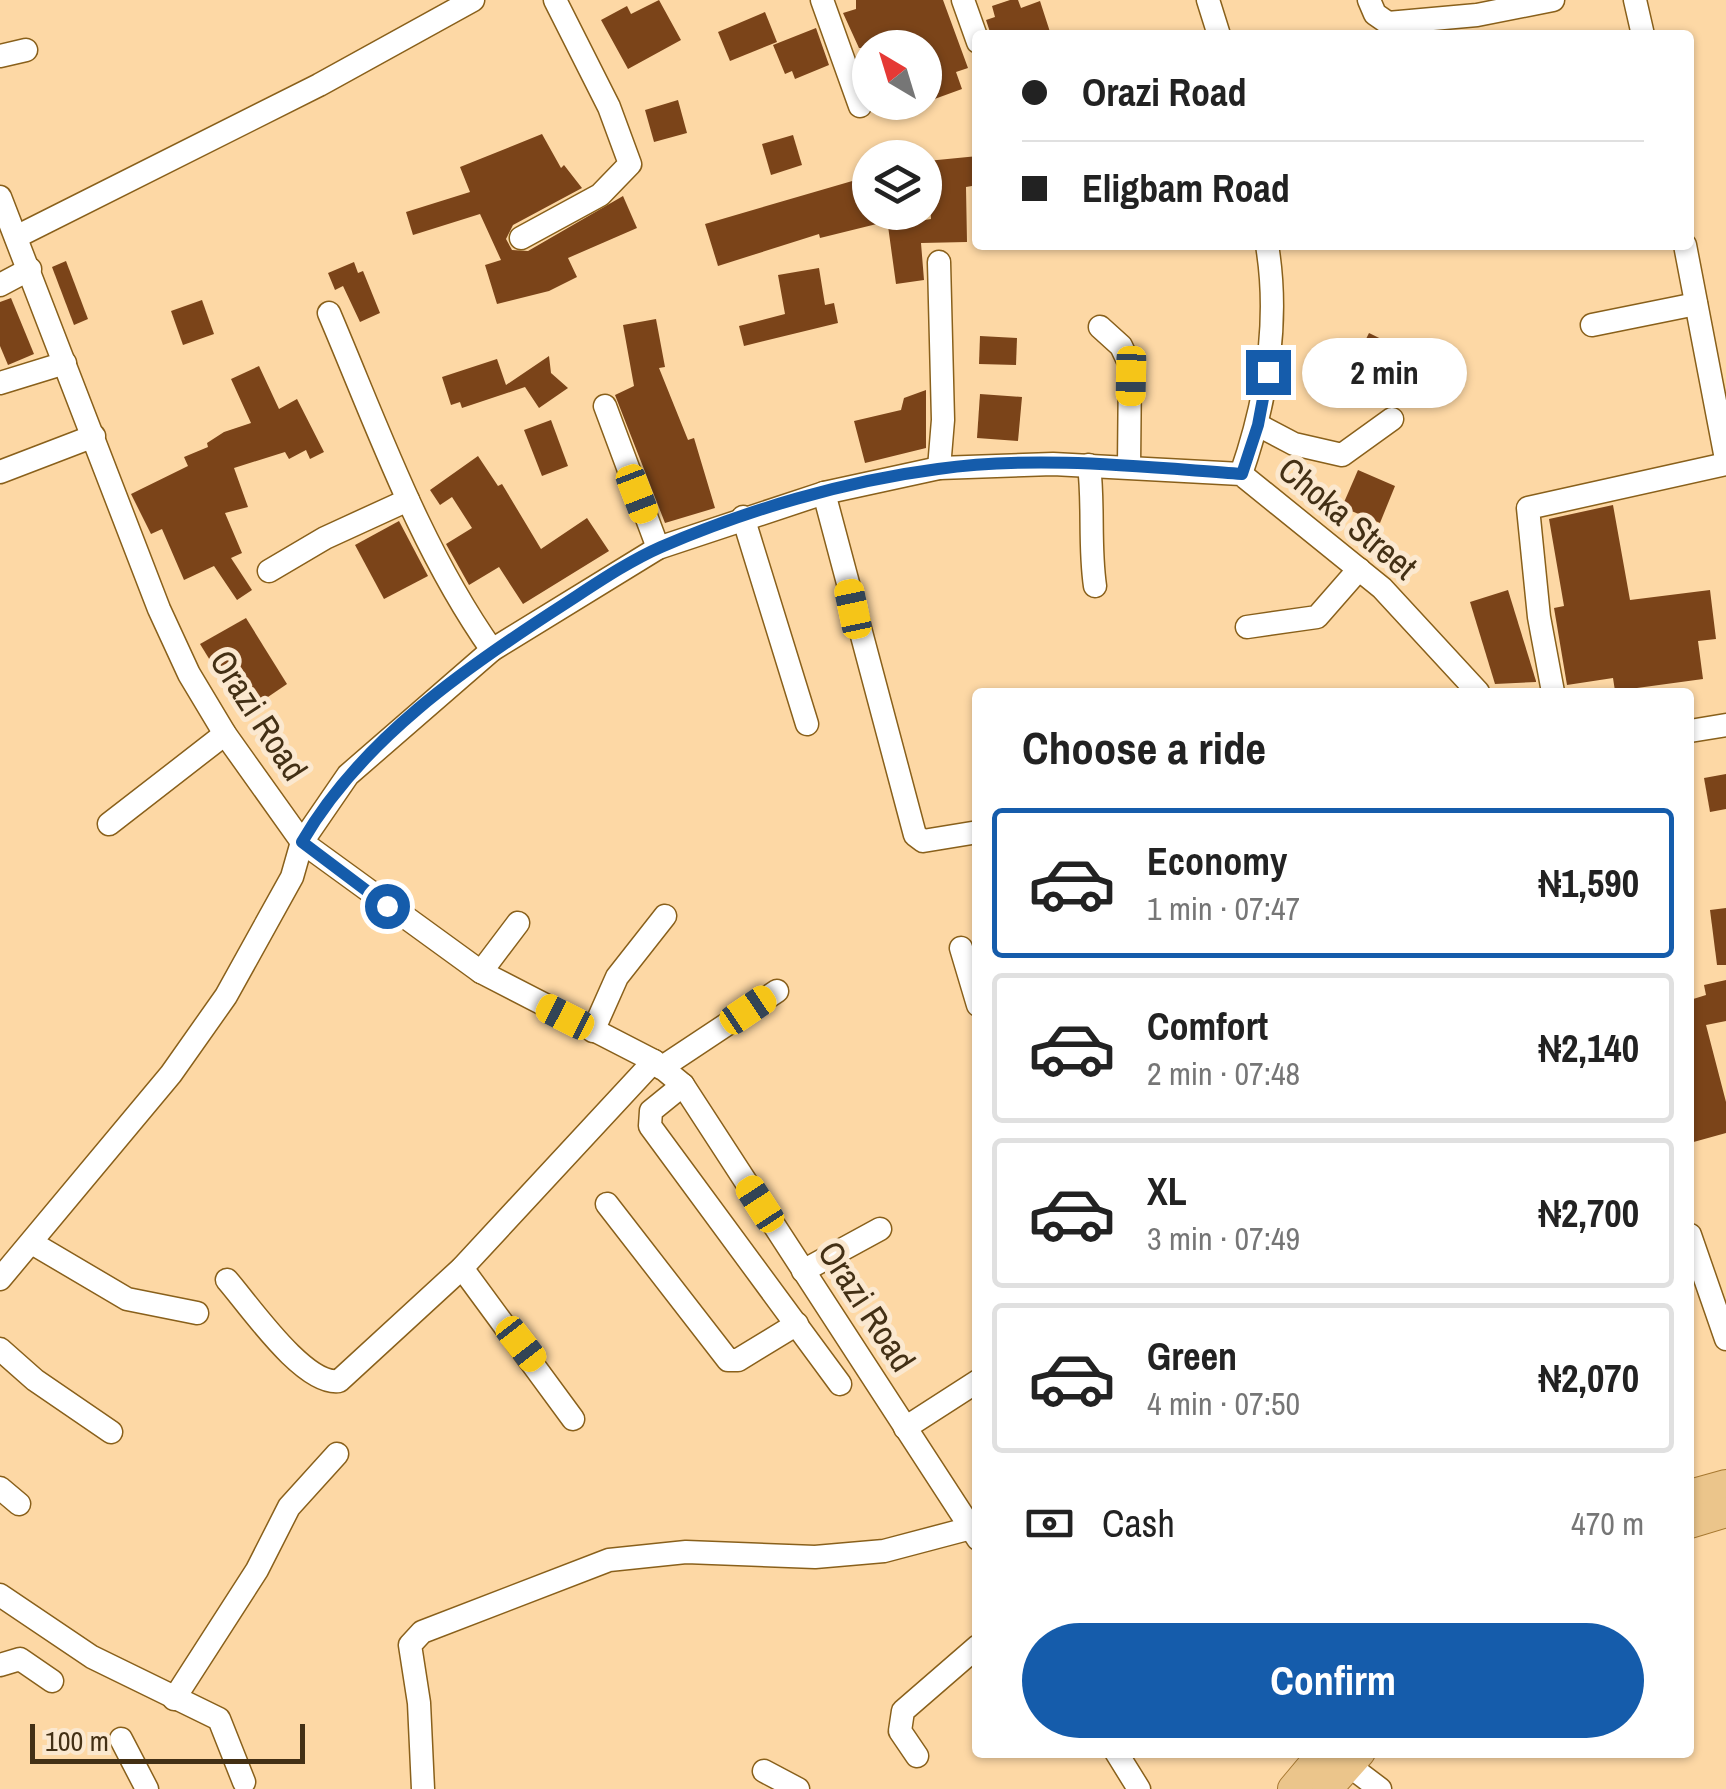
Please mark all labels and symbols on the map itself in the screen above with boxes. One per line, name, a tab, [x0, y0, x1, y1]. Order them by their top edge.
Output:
north arrow	[852, 30, 942, 120]
callout: 2 min	[1303, 337, 1468, 407]
car	[1115, 346, 1147, 406]
route end	[1246, 350, 1291, 395]
street label: Choka Street	[1269, 446, 1427, 590]
car	[612, 461, 662, 527]
car	[832, 577, 874, 641]
street label: Orazi Road	[199, 641, 319, 789]
route start	[365, 884, 410, 929]
car	[715, 981, 781, 1039]
car	[531, 990, 599, 1044]
car	[731, 1171, 789, 1237]
street label: Orazi Road	[807, 1232, 927, 1380]
car	[491, 1311, 551, 1377]
scale bar	[30, 1719, 305, 1764]

